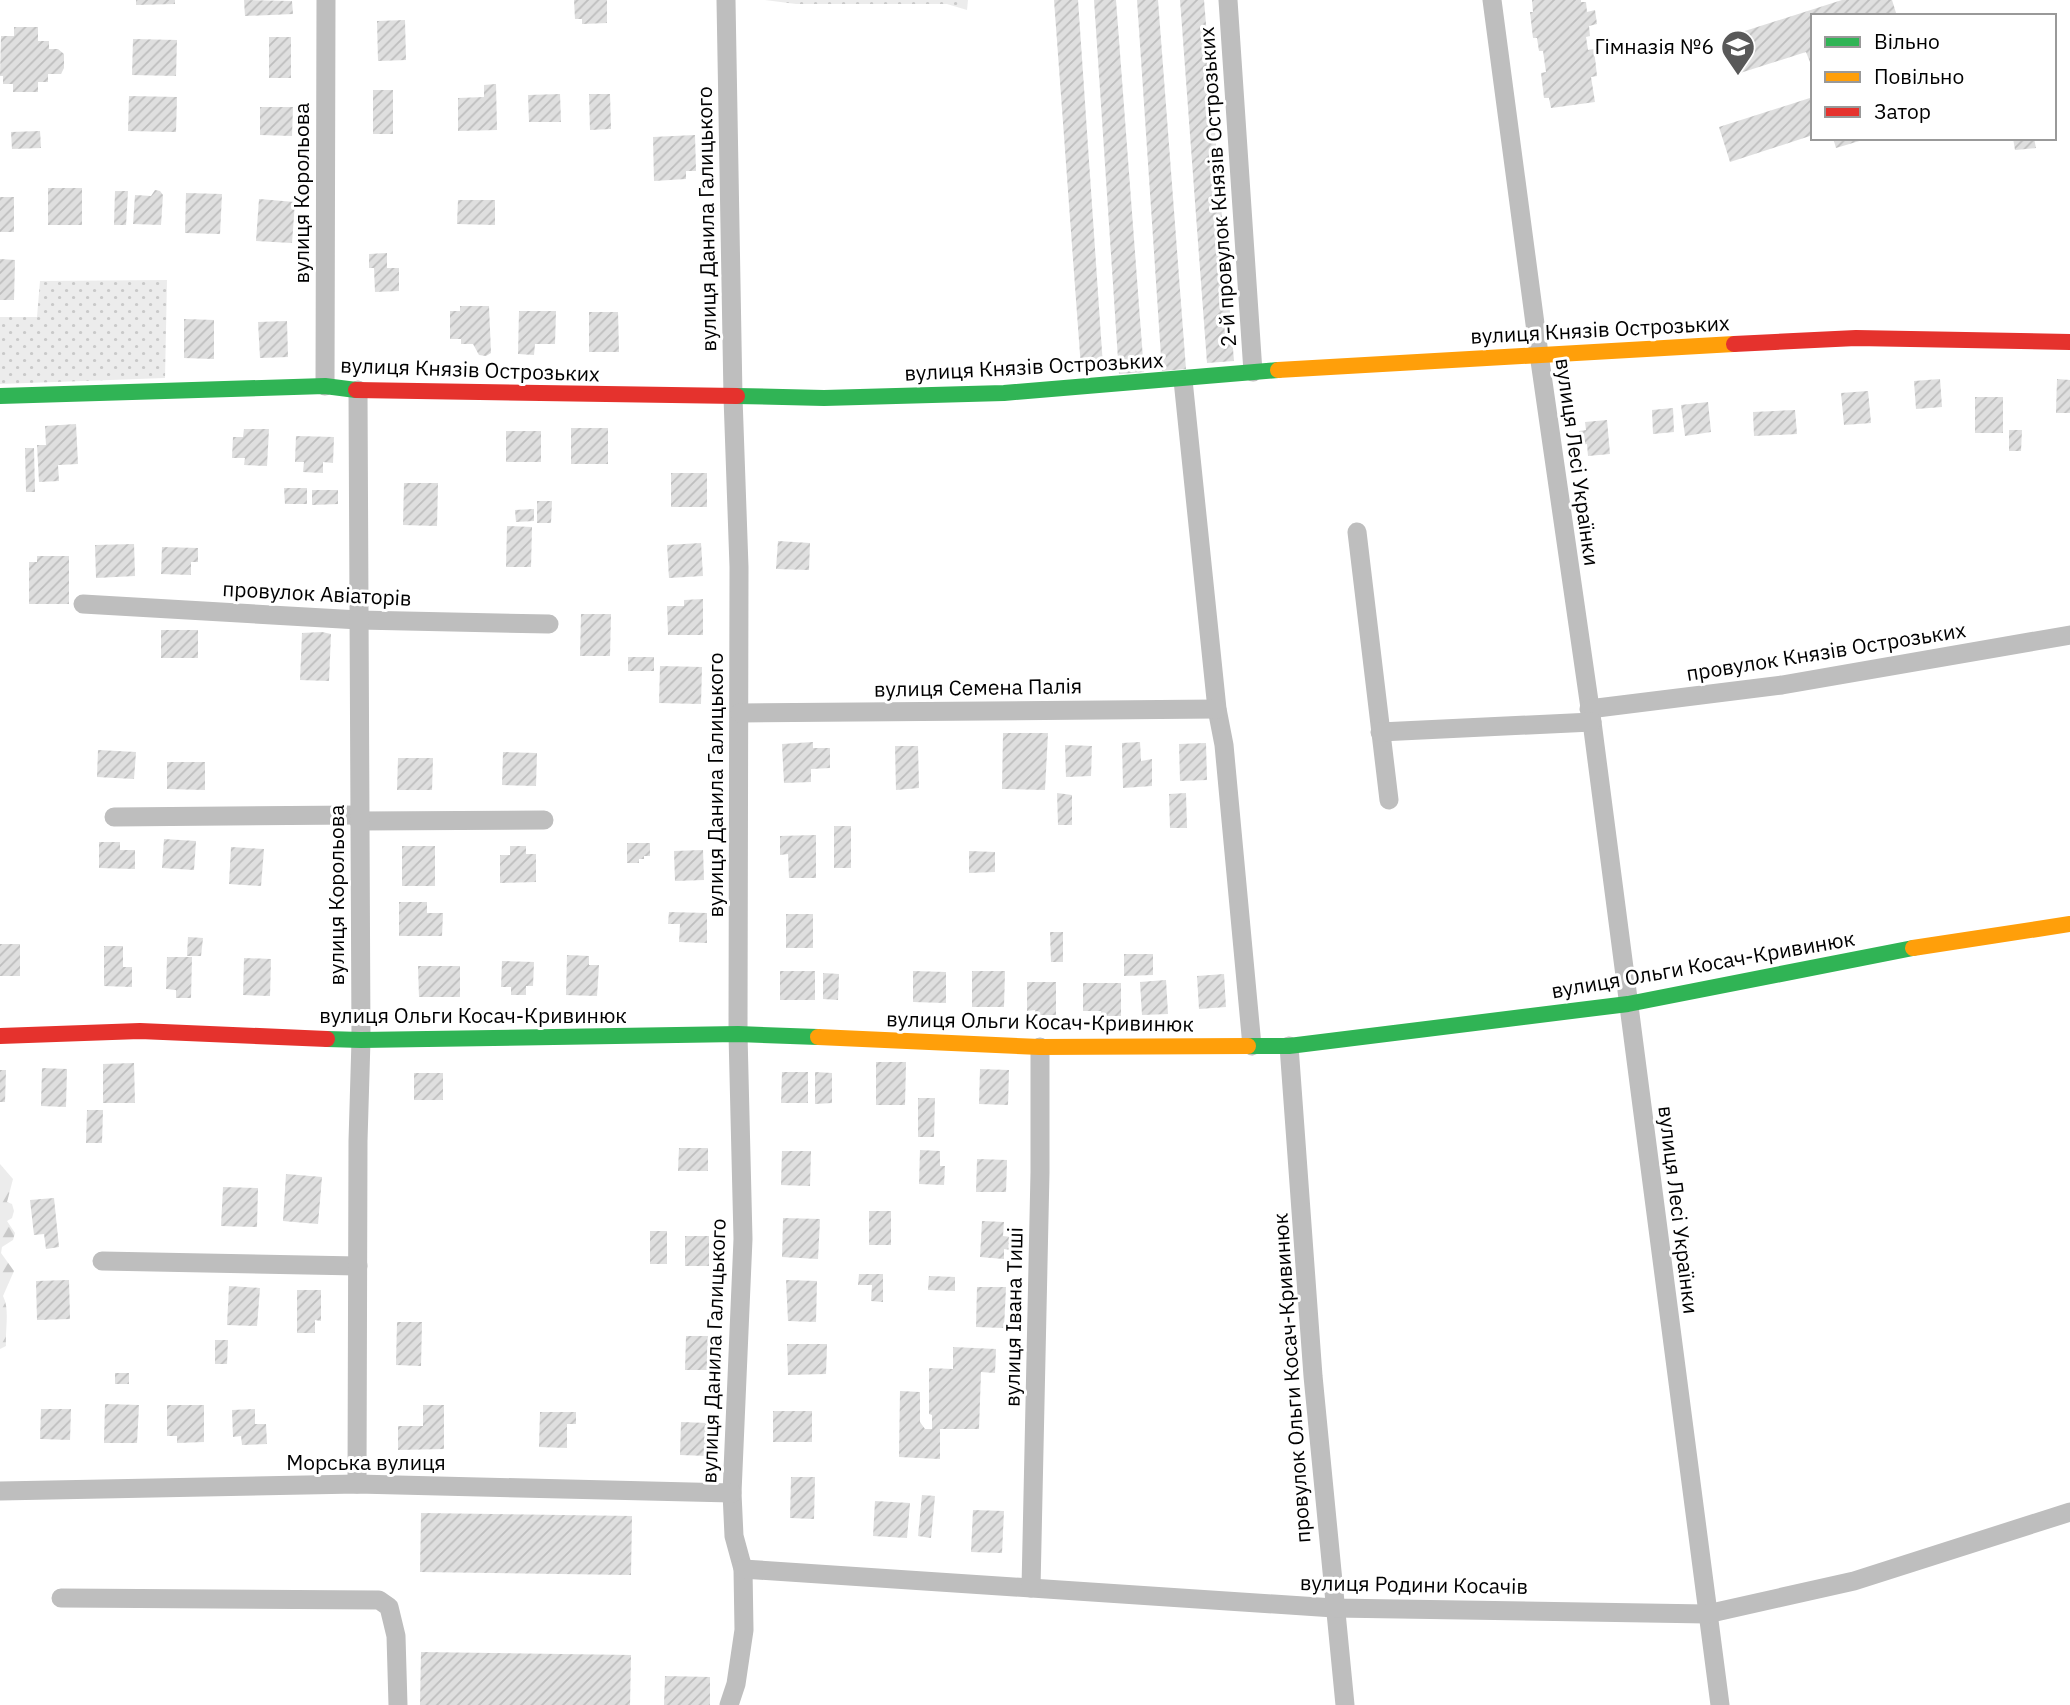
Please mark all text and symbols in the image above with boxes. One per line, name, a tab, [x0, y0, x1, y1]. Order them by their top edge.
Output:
legend	[1811, 14, 2056, 140]
street label: 2-й провулок Князів Острозьких	[1192, 26, 1242, 348]
text: Вільно	[1874, 27, 1940, 55]
school or university icon: Гімназія №6	[1719, 28, 1757, 77]
place label: Гімназія №6	[1594, 32, 1714, 60]
text: Повільно	[1874, 62, 1964, 90]
street label: вулиця Данила Галицького	[690, 86, 722, 352]
text: Затор	[1874, 97, 1931, 125]
street label: вулиця Корольова	[287, 102, 315, 284]
street label: вулиця Князів Острозьких	[1470, 308, 1731, 350]
street label: вулиця Князів Острозьких	[904, 345, 1165, 387]
street label: вулиця Князів Острозьких	[340, 350, 601, 388]
street label: вулиця Лесі Українки	[1550, 356, 1606, 568]
street label: провулок Авіаторів	[222, 574, 412, 612]
street label: провулок Князів Острозьких	[1684, 615, 1968, 687]
street label: вулиця Данила Галицького	[701, 652, 729, 918]
street label: вулиця Семена Палія	[874, 671, 1082, 703]
street label: вулиця Корольова	[322, 804, 350, 986]
street label: вулиця Ольги Косач-Кривинюк	[1549, 924, 1857, 1005]
street label: вулиця Ольги Косач-Кривинюк	[319, 1001, 627, 1029]
street label: вулиця Ольги Косач-Кривинюк	[886, 1004, 1194, 1038]
street label: вулиця Лесі Українки	[1652, 1104, 1706, 1316]
street label: провулок Ольги Косач-Кривинюк	[1265, 1212, 1317, 1544]
street label: вулиця Данила Галицького	[694, 1218, 732, 1484]
street label: вулиця Івана Тиші	[997, 1227, 1029, 1407]
street label: Морська вулиця	[286, 1448, 446, 1476]
street label: вулиця Родини Косачів	[1300, 1568, 1528, 1600]

